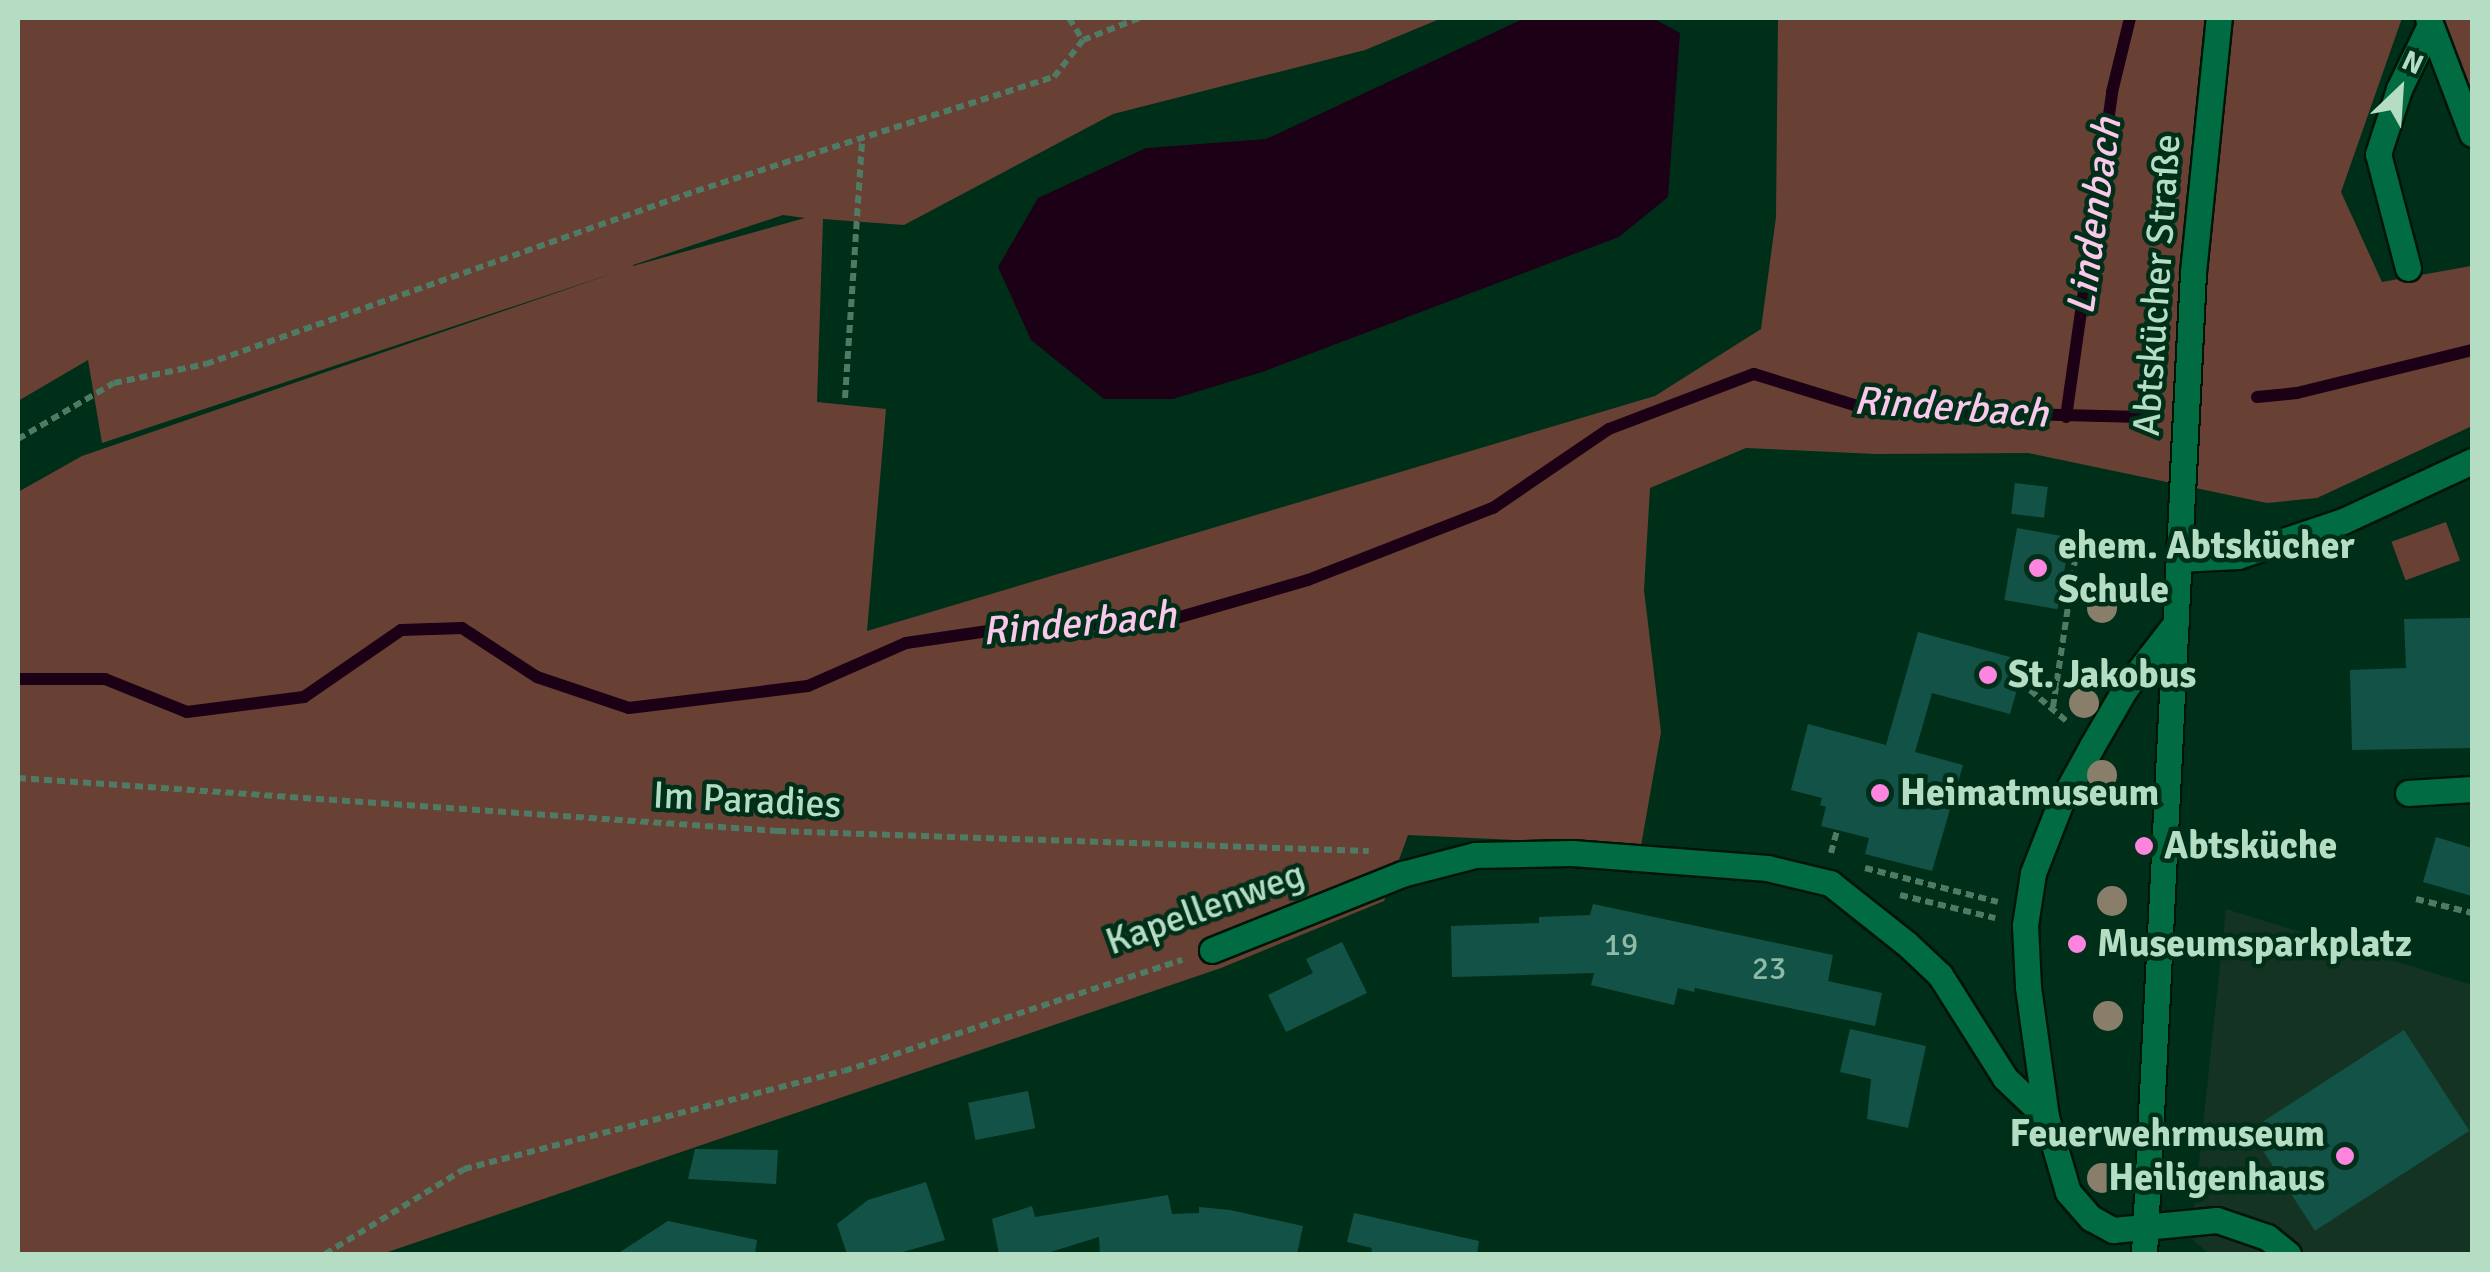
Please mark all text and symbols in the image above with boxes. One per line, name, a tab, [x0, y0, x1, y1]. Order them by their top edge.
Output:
north arrow	[2350, 40, 2450, 140]
text: N	[2397, 43, 2429, 82]
water label: Lindenbach	[2056, 115, 2132, 317]
street label: Abtskücher Straße	[2124, 133, 2190, 437]
water label: Rinderbach	[1852, 376, 2050, 438]
place label: ehem. Abtskücher Schule	[2058, 523, 2355, 612]
marker: ehem. Abtskücher Schule	[2027, 557, 2049, 579]
water label: Rinderbach	[980, 591, 1178, 655]
place label: St. Jakobus	[2008, 652, 2196, 698]
marker: St. Jakobus	[1977, 664, 1999, 686]
place label: Heimatmuseum	[1900, 770, 2159, 816]
street label: Im Paradies	[652, 772, 842, 828]
marker: Heimatmuseum	[1869, 782, 1891, 804]
place label: Abtsküche	[2164, 823, 2337, 869]
marker: Abtsküche	[2133, 835, 2155, 857]
street label: Kapellenweg	[1100, 851, 1310, 965]
place label: Museumsparkplatz	[2097, 921, 2412, 967]
house number: 19	[1604, 926, 1638, 964]
marker: Museumsparkplatz	[2066, 933, 2088, 955]
house number: 23	[1752, 950, 1786, 988]
place label: Feuerwehrmuseum Heiligenhaus	[2009, 1111, 2325, 1200]
marker: Feuerwehrmuseum Heiligenhaus	[2334, 1145, 2356, 1167]

